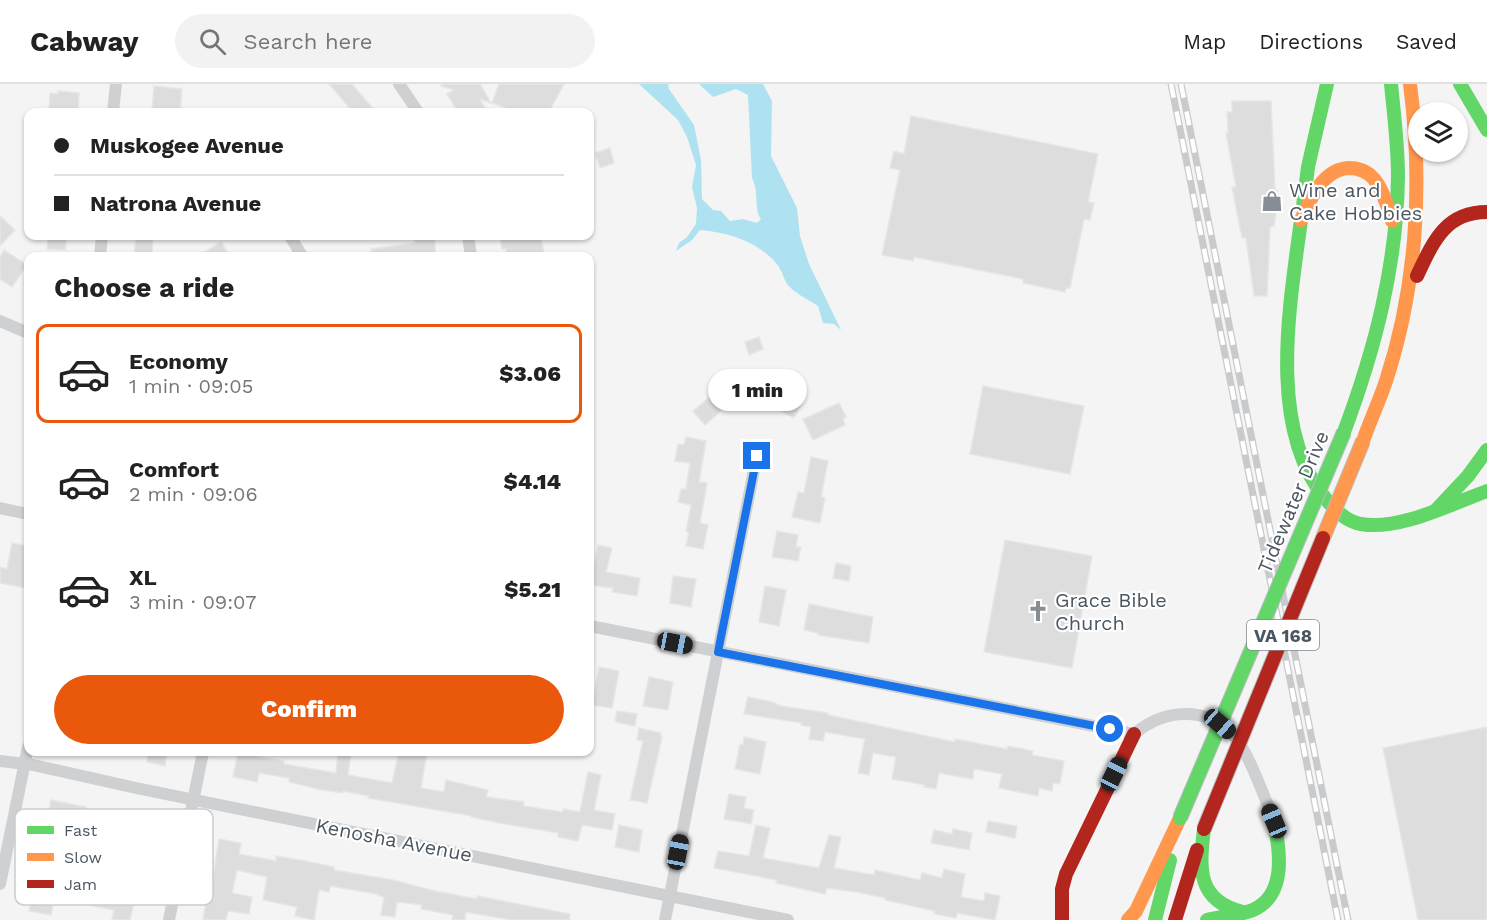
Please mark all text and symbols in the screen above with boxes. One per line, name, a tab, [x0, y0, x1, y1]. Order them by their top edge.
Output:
search box	[175, 14, 595, 68]
text: Cabway	[30, 25, 139, 58]
icon: search	[196, 25, 229, 58]
text: Search here	[244, 29, 373, 54]
text: Map	[1183, 29, 1226, 54]
text: Directions	[1259, 29, 1363, 54]
text: Saved	[1396, 29, 1457, 54]
map controls	[1408, 102, 1468, 162]
button: layers	[1408, 102, 1468, 162]
text: Muskogee Avenue	[90, 133, 284, 158]
place label: Wine and Cake Hobbies	[1289, 178, 1422, 225]
shop icon: Wine and Cake Hobbies	[1260, 189, 1284, 213]
text: Natrona Avenue	[90, 191, 261, 216]
text: Choose a ride	[54, 272, 234, 304]
icon: car	[57, 347, 111, 401]
text: Economy	[129, 349, 228, 374]
text: $3.06	[499, 361, 561, 386]
callout: 1 min	[708, 369, 807, 411]
text: 1 min · 09:05	[129, 374, 253, 398]
text: 1 min	[732, 378, 783, 402]
street label: Tidewater Drive	[1252, 427, 1334, 577]
route end	[743, 442, 770, 469]
icon: car	[57, 455, 111, 509]
text: Comfort	[129, 457, 219, 482]
text: $4.14	[504, 469, 561, 494]
text: 2 min · 09:06	[129, 482, 258, 506]
icon: car	[57, 563, 111, 617]
text: XL	[129, 565, 157, 590]
text: $5.21	[504, 577, 561, 602]
place label: Grace Bible Church	[1055, 588, 1167, 635]
text: 3 min · 09:07	[129, 590, 256, 614]
church icon: Grace Bible Church	[1026, 599, 1050, 623]
road number: VA 168	[1247, 620, 1319, 650]
car	[656, 631, 694, 655]
button: Confirm	[54, 675, 564, 744]
car	[1201, 705, 1239, 743]
route start	[1096, 715, 1123, 742]
car	[1098, 754, 1130, 794]
car	[1259, 801, 1289, 841]
legend	[15, 809, 213, 905]
street label: Kenosha Avenue	[314, 813, 474, 867]
text: Fast	[64, 821, 97, 840]
car	[666, 833, 690, 871]
text: Slow	[64, 848, 102, 867]
text: Jam	[64, 875, 97, 894]

